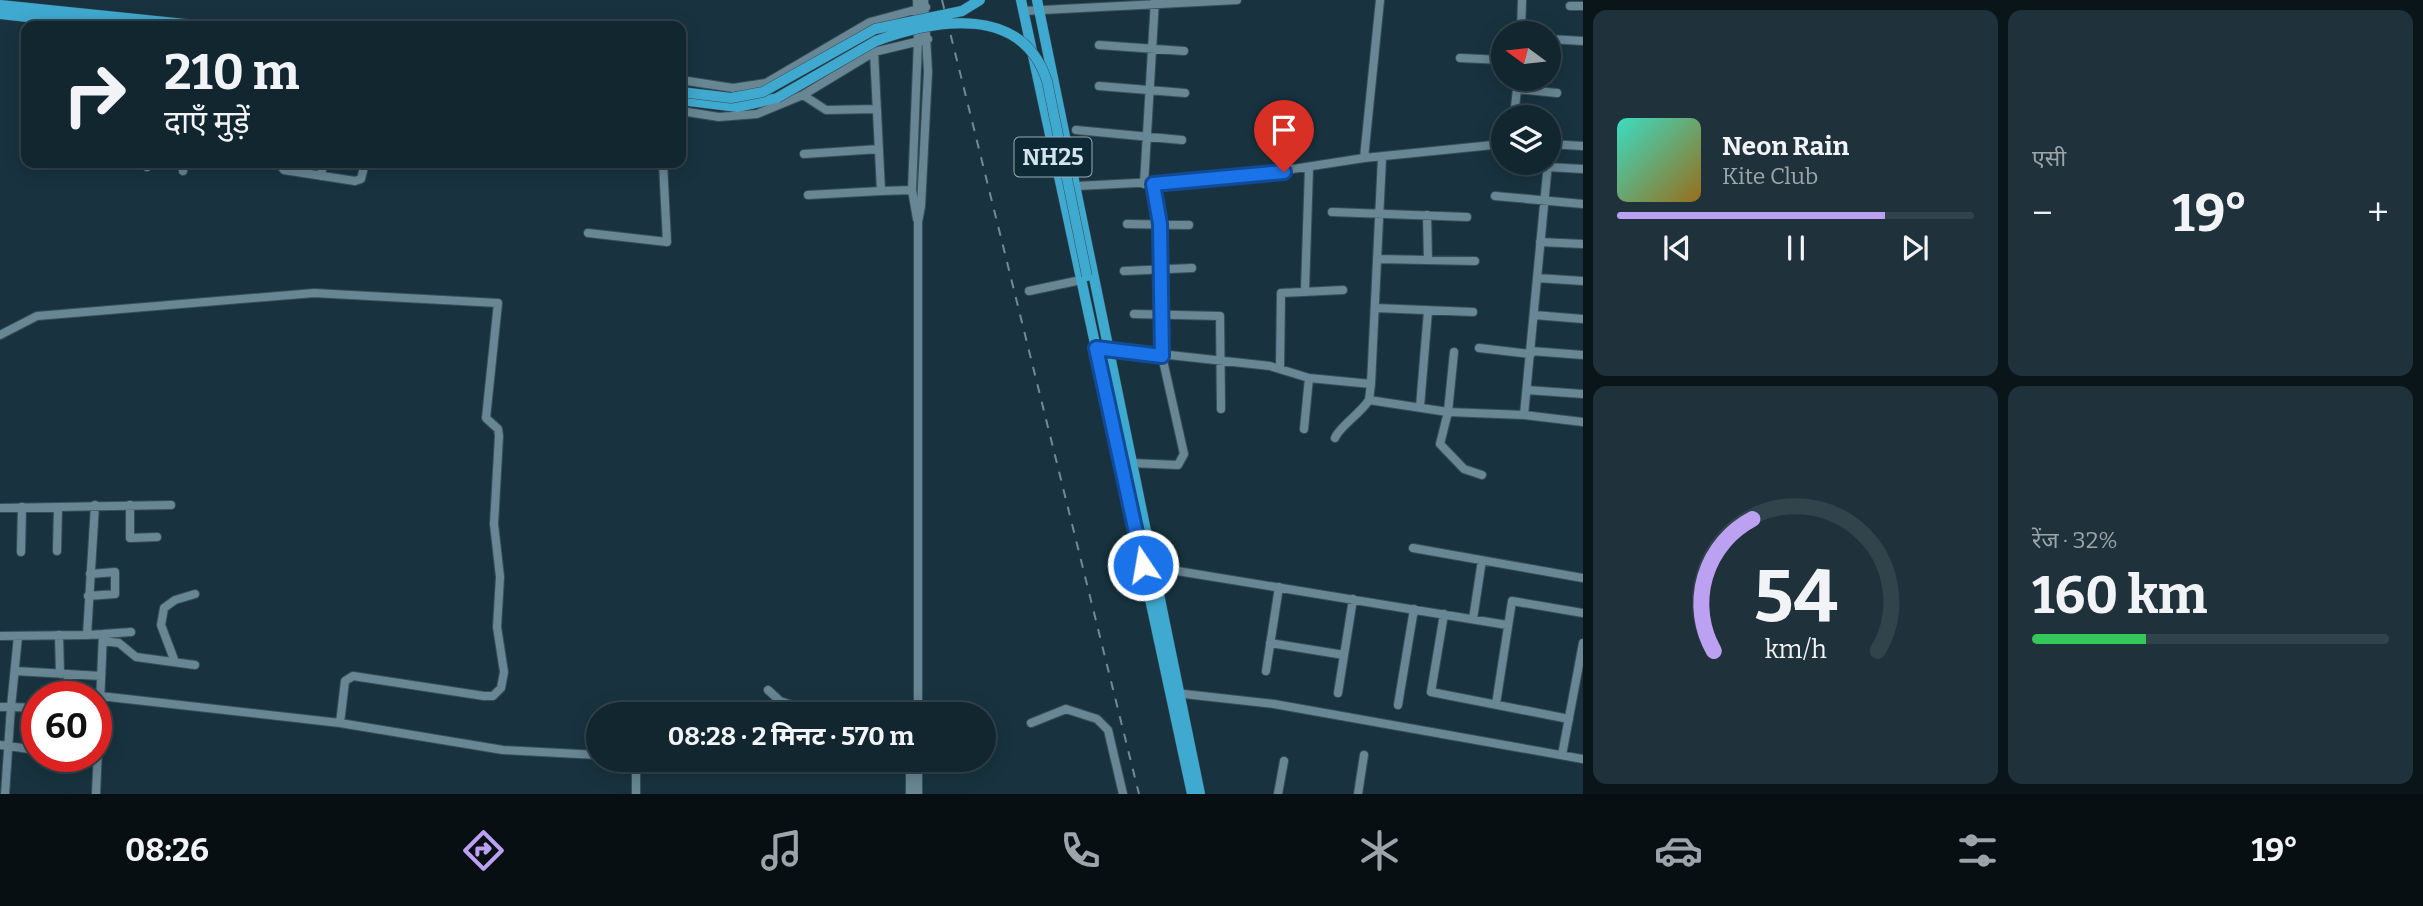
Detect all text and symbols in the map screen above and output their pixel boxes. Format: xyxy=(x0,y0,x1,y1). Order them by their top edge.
north arrow xyxy=(1491,21,1561,91)
map controls xyxy=(1491,21,1561,175)
text: 210 m xyxy=(164,43,299,102)
icon: right xyxy=(49,49,140,140)
pin xyxy=(1254,100,1314,172)
text: दाएँ मुड़ें xyxy=(164,103,250,141)
button: layers xyxy=(1491,105,1561,175)
icon: arrive xyxy=(1265,111,1303,149)
text: Neon Rain xyxy=(1722,131,1849,162)
road number: NH25 xyxy=(1014,138,1092,176)
text: एसी xyxy=(2032,144,2066,172)
text: Kite Club xyxy=(1722,162,1818,190)
text: 19° xyxy=(2172,182,2248,245)
text: − xyxy=(2032,190,2053,236)
text: + xyxy=(2367,190,2389,236)
icon: previous xyxy=(1658,229,1696,267)
icon: pause xyxy=(1777,229,1815,267)
icon: next xyxy=(1896,229,1934,267)
text: रेंज · 32% xyxy=(2032,526,2118,554)
position arrow xyxy=(1106,528,1180,602)
text: 54 xyxy=(1753,553,1838,640)
text: 160 km xyxy=(2032,564,2207,627)
text: km/h xyxy=(1765,635,1827,665)
speed limit sign: 60 xyxy=(21,681,112,772)
text: 08:28 · 2 मिनट · 570 m xyxy=(668,721,914,752)
icon: directions xyxy=(459,826,508,875)
icon: music xyxy=(757,826,806,875)
icon: phone xyxy=(1056,826,1105,875)
icon: climate xyxy=(1355,826,1404,875)
icon: car xyxy=(1654,826,1703,875)
icon: filters xyxy=(1953,826,2002,875)
text: 08:26 xyxy=(125,831,209,869)
text: 19° xyxy=(2251,831,2298,869)

